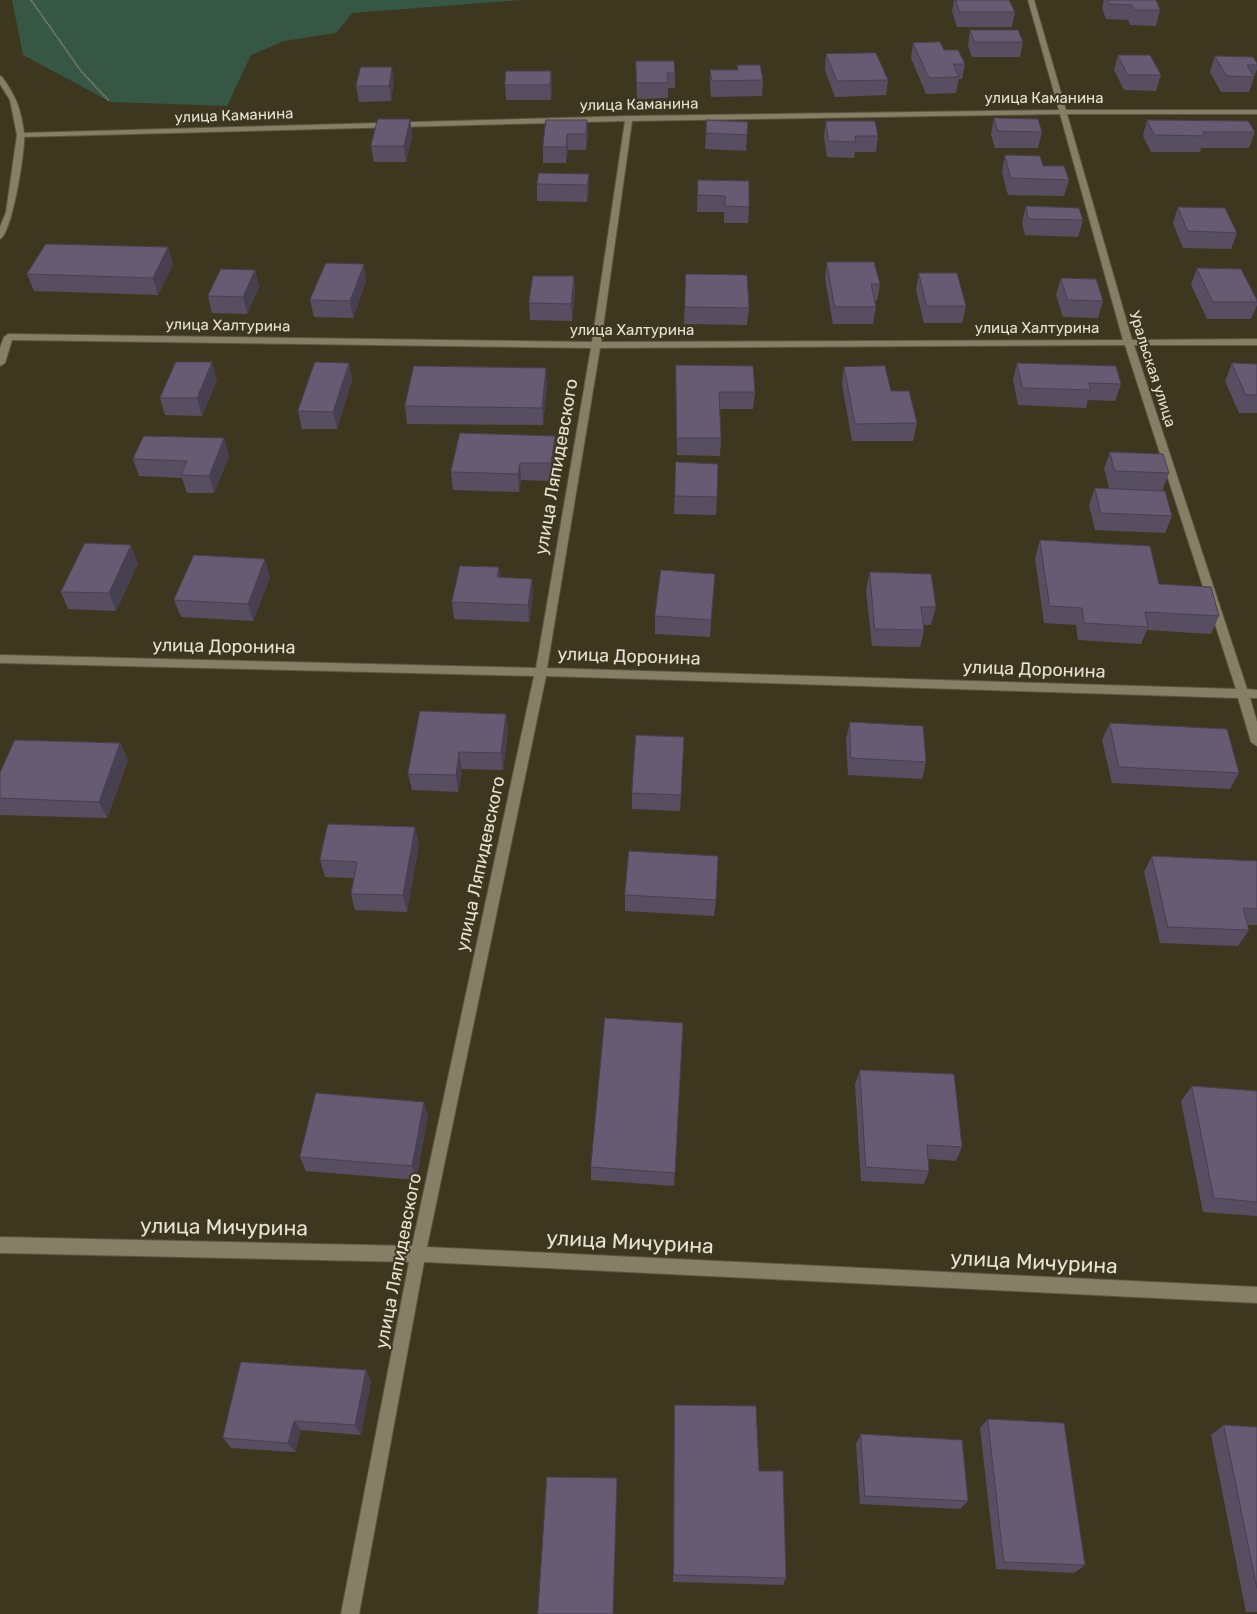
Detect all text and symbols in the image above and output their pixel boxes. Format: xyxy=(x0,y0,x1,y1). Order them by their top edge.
street label: улица Каманина xyxy=(985,90,1103,108)
street label: улица Каманина xyxy=(579,95,699,115)
street label: улица Каманина xyxy=(174,105,294,127)
street label: Уральская улица xyxy=(1125,309,1179,429)
street label: улица Халтурина xyxy=(166,316,290,336)
street label: улица Халтурина xyxy=(975,320,1099,338)
street label: улица Халтурина xyxy=(570,322,694,340)
street label: улица Ляпидевского xyxy=(531,377,583,557)
street label: улица Доронина xyxy=(152,635,296,659)
street label: улица Доронина xyxy=(557,644,701,670)
street label: улица Доронина xyxy=(962,657,1106,683)
street label: улица Ляпидевского xyxy=(452,774,510,954)
street label: улица Ляпидевского xyxy=(371,1171,427,1351)
street label: улица Мичурина xyxy=(140,1214,308,1242)
street label: улица Мичурина xyxy=(546,1226,714,1260)
street label: улица Мичурина xyxy=(950,1246,1118,1280)

